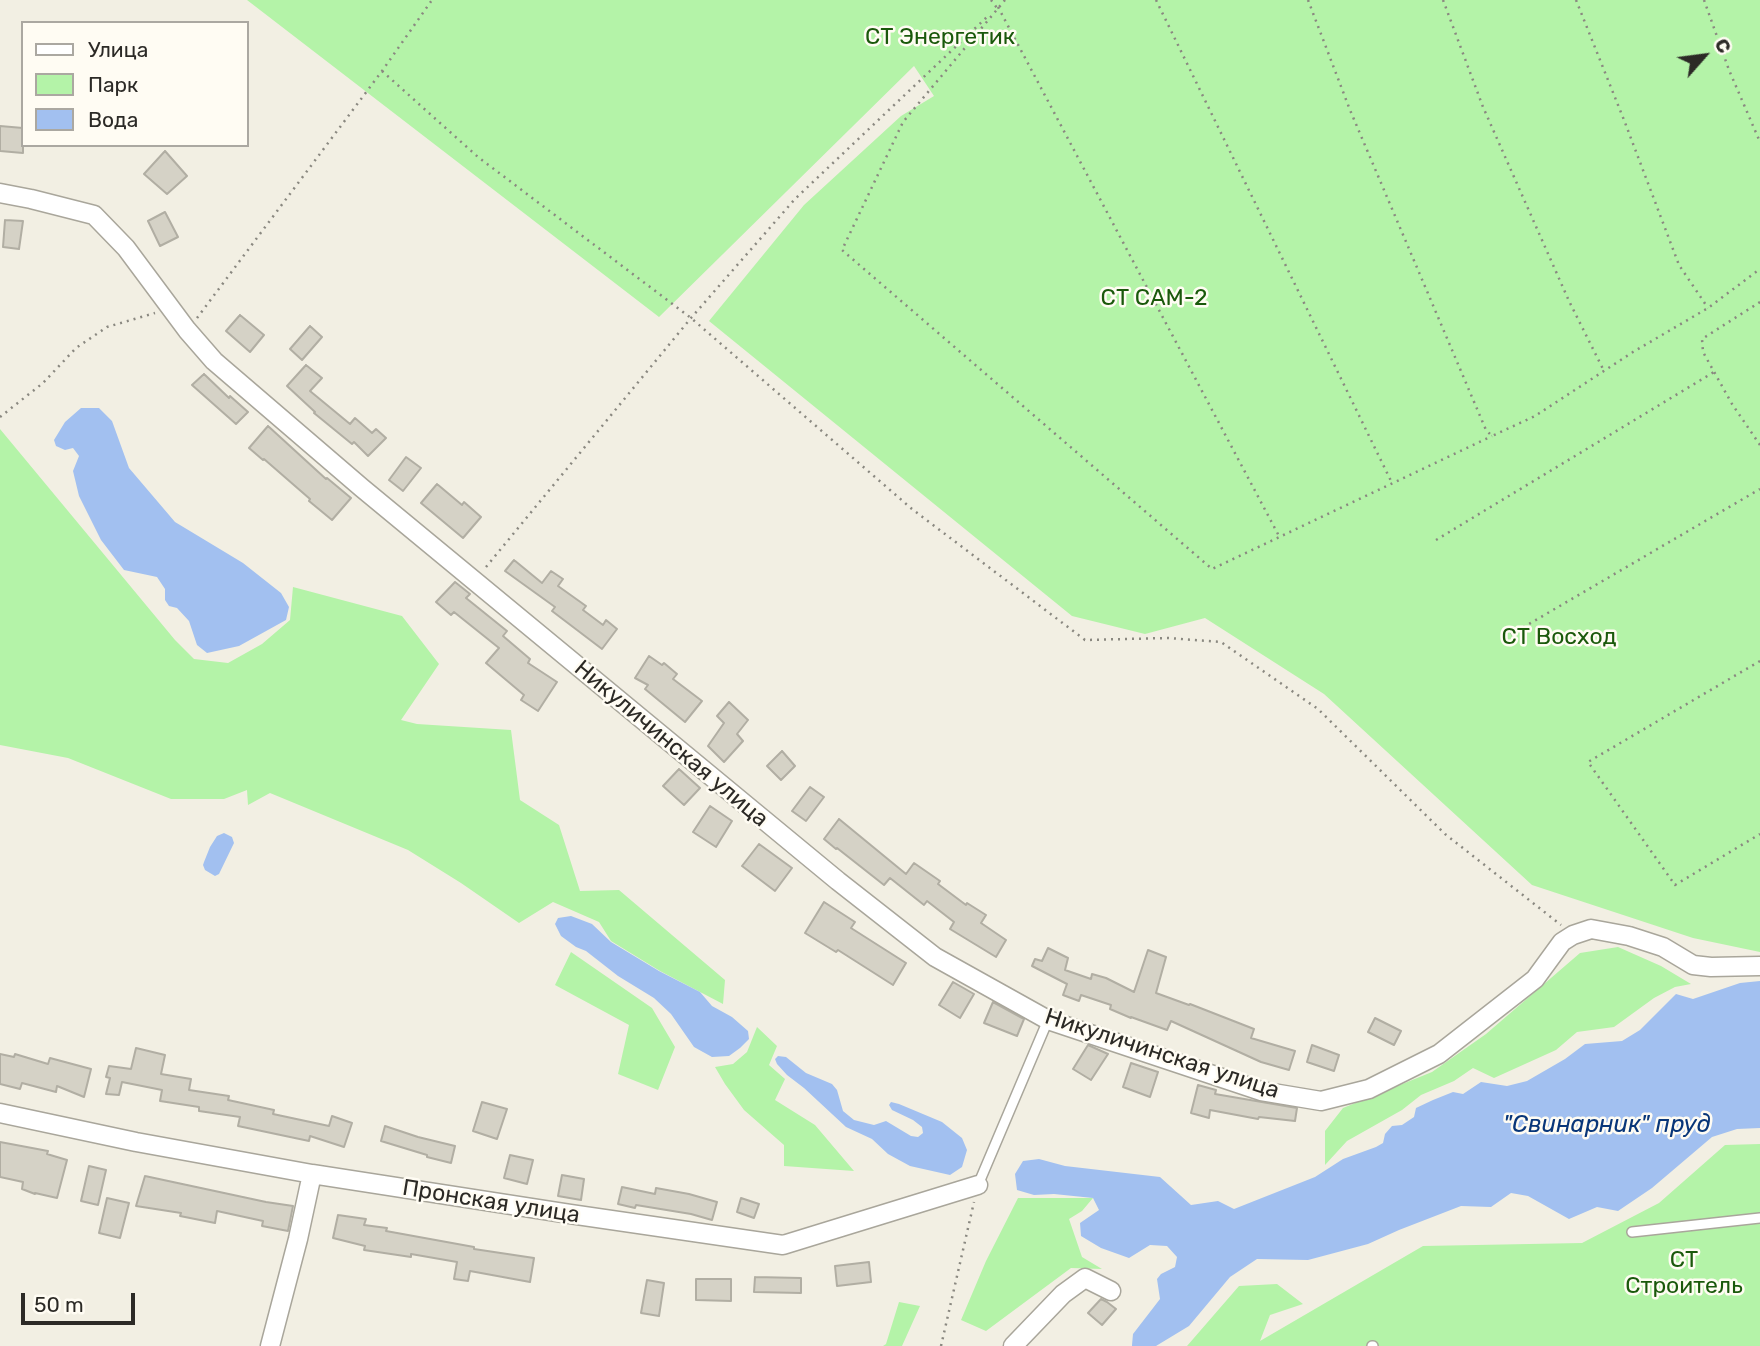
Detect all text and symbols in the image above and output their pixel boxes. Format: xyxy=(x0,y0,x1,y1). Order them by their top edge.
legend xyxy=(21,21,248,147)
north arrow xyxy=(1669,21,1739,91)
park label: СТ Энергетик xyxy=(865,23,1015,51)
text: С xyxy=(1710,35,1736,57)
text: Улица xyxy=(88,37,148,62)
text: Парк xyxy=(88,72,138,97)
text: Вода xyxy=(88,107,138,132)
park label: СТ САМ-2 xyxy=(1101,284,1207,312)
park label: СТ Восход xyxy=(1502,623,1616,651)
street label: Никуличинская улица xyxy=(568,655,774,833)
street label: Никуличинская улица xyxy=(1041,1003,1283,1105)
water label: "Свинарник" пруд xyxy=(1503,1111,1711,1139)
street label: Пронская улица xyxy=(400,1174,582,1230)
park label: СТ Строитель xyxy=(1625,1246,1743,1300)
scale bar xyxy=(24,1280,138,1324)
text: 50 m xyxy=(34,1292,84,1317)

